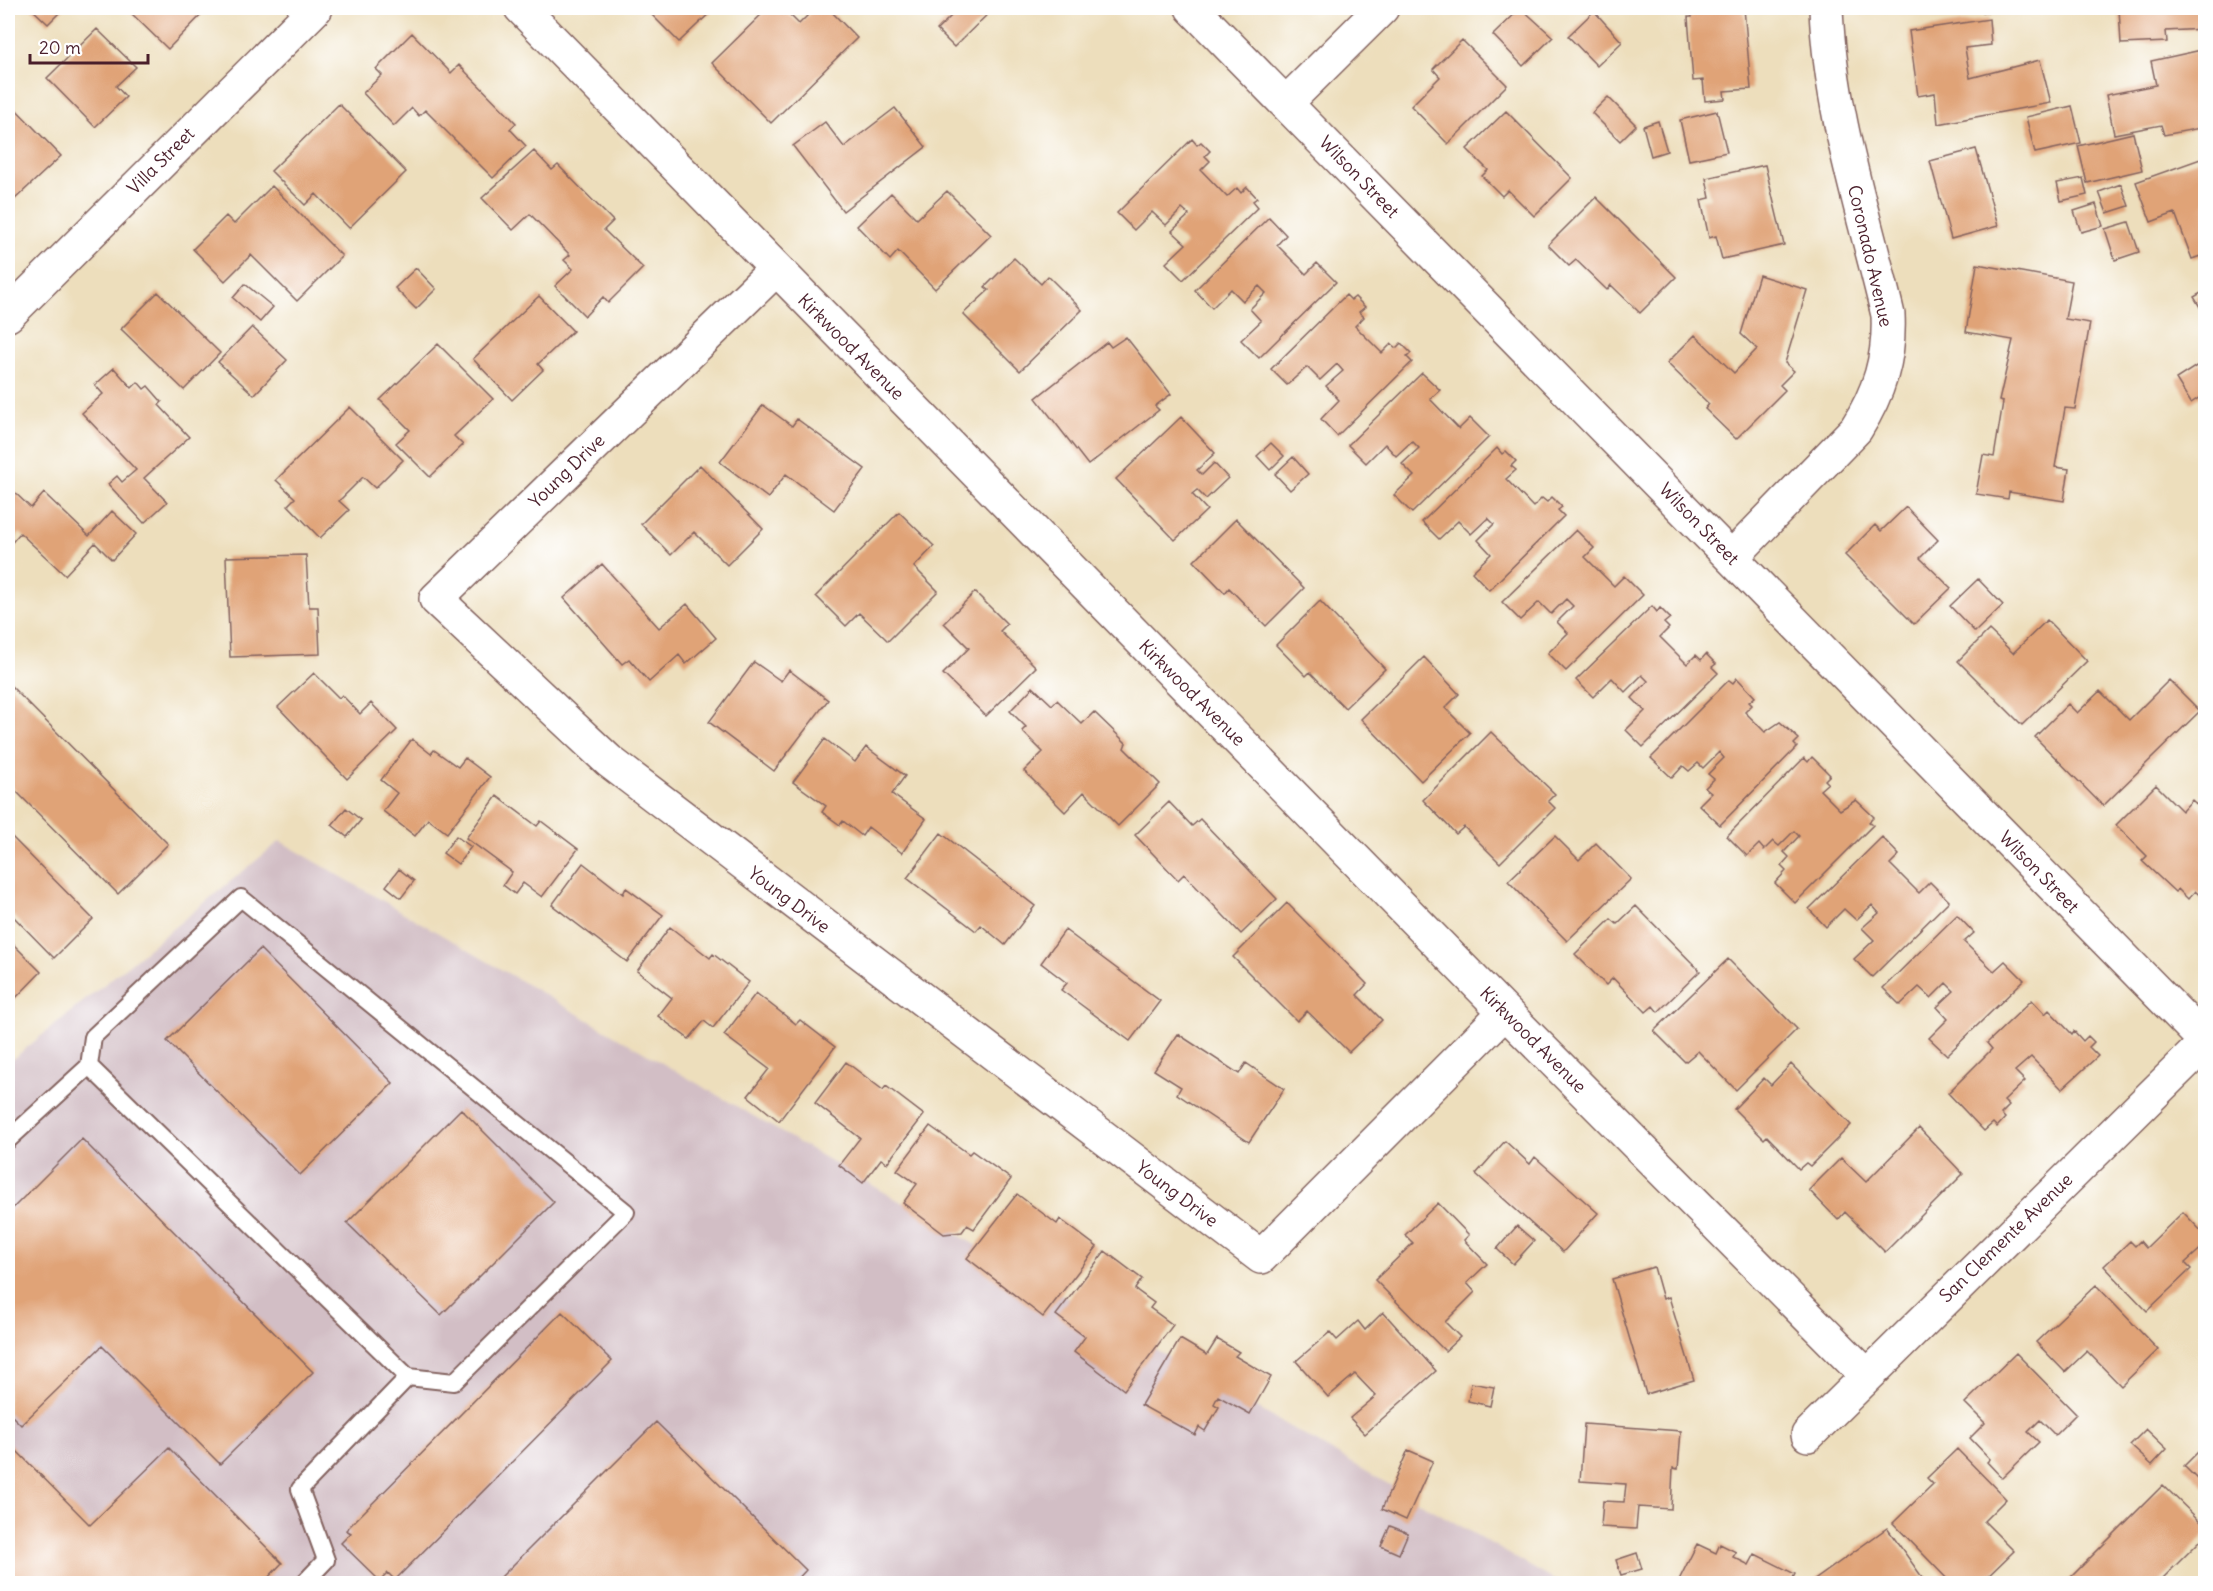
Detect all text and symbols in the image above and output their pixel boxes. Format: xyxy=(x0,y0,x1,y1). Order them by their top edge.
scale bar xyxy=(30,27,148,65)
text: 20 m xyxy=(39,36,81,59)
street label: Villa Street xyxy=(122,122,199,199)
street label: Wilson Street xyxy=(1314,131,1404,223)
street label: Coronado Avenue xyxy=(1843,183,1898,329)
street label: Kirkwood Avenue xyxy=(793,289,909,405)
street label: Young Drive xyxy=(524,429,609,513)
street label: Wilson Street xyxy=(1654,478,1744,570)
street label: Kirkwood Avenue xyxy=(1134,635,1250,751)
street label: Wilson Street xyxy=(1994,826,2084,918)
street label: Young Drive xyxy=(744,861,835,938)
street label: Kirkwood Avenue xyxy=(1475,982,1591,1098)
street label: Young Drive xyxy=(1132,1155,1223,1232)
street label: San Clemente Avenue xyxy=(1934,1168,2077,1307)

